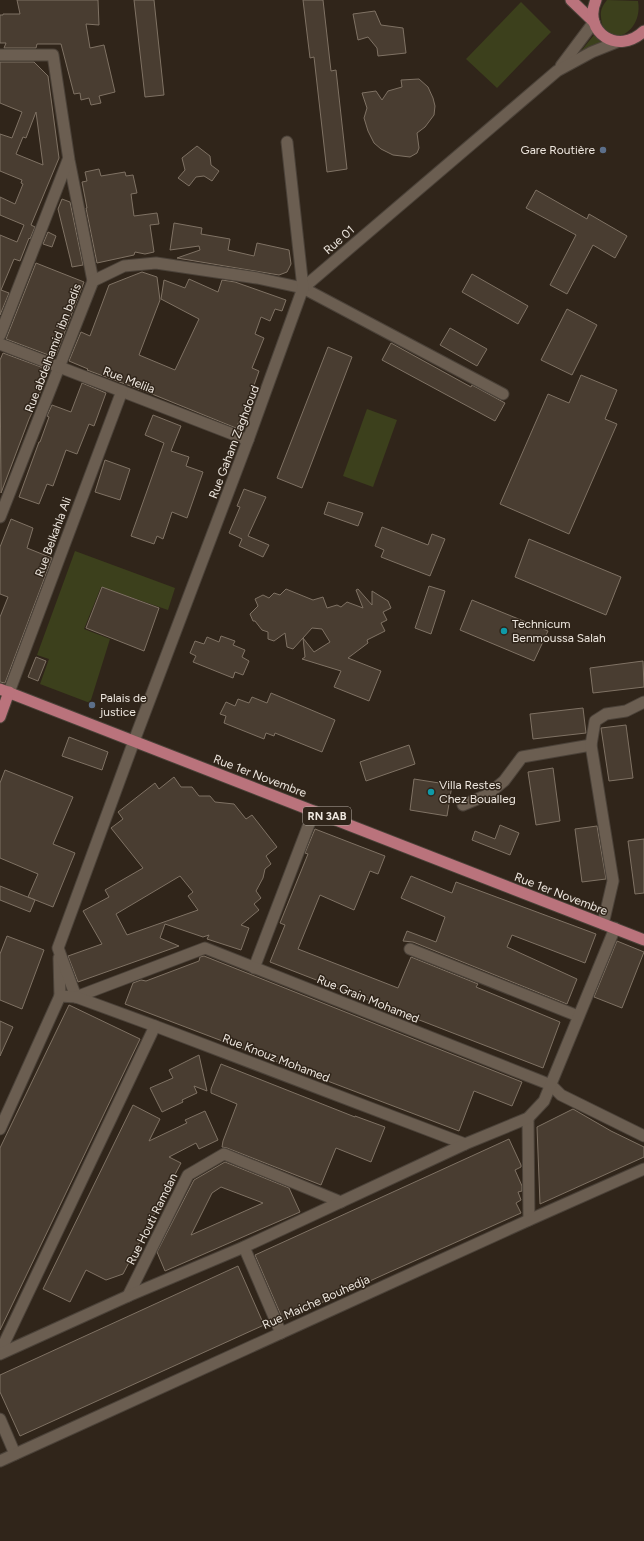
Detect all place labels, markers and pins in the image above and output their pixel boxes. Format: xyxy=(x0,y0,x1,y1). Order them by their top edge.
place label: Gare Routière xyxy=(521,143,595,157)
marker: Gare Routière xyxy=(598,145,608,155)
place label: Technicum Benmoussa Salah xyxy=(512,617,606,645)
marker: Technicum Benmoussa Salah xyxy=(499,626,509,636)
place label: Palais de justice xyxy=(99,691,147,719)
marker: Palais de justice xyxy=(87,700,97,710)
place label: Villa Restes Chez Boualleg xyxy=(439,778,516,806)
marker: Villa Restes Chez Boualleg xyxy=(426,787,436,797)

